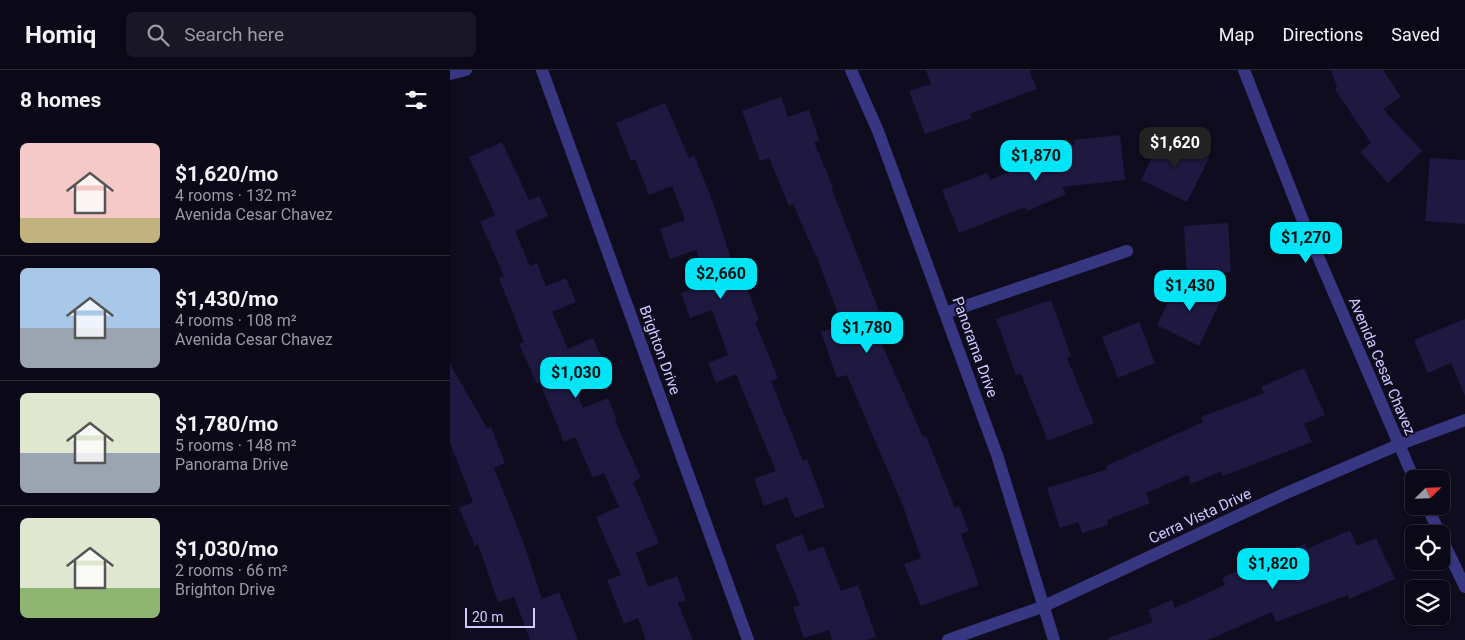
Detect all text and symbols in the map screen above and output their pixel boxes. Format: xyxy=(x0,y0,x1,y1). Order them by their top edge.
search box xyxy=(126,12,476,57)
text: Homiq xyxy=(25,21,96,49)
icon: search xyxy=(144,21,172,49)
text: Search here xyxy=(184,23,284,46)
text: Map xyxy=(1219,24,1254,45)
text: Directions xyxy=(1282,24,1363,45)
text: Saved xyxy=(1391,24,1440,45)
icon: filters xyxy=(402,86,430,114)
text: 8 homes xyxy=(20,88,101,112)
pin: $1,620 xyxy=(1134,126,1216,169)
text: $1,620 xyxy=(1150,133,1200,152)
pin: $1,870 xyxy=(995,140,1077,182)
text: $1,870 xyxy=(1011,146,1061,165)
text: $1,620/mo xyxy=(175,162,278,186)
icon: home xyxy=(60,163,120,223)
text: 4 rooms · 132 m² xyxy=(175,186,297,205)
text: Avenida Cesar Chavez xyxy=(175,205,333,224)
pin: $1,270 xyxy=(1265,222,1347,264)
text: $1,270 xyxy=(1281,228,1331,247)
pin: $2,660 xyxy=(680,258,762,300)
text: $2,660 xyxy=(696,264,746,283)
pin: $1,430 xyxy=(1149,270,1231,312)
text: $1,430 xyxy=(1165,276,1215,295)
text: $1,430/mo xyxy=(175,287,278,311)
icon: home xyxy=(60,288,120,348)
street label: Panorama Drive xyxy=(948,294,1002,400)
street label: Avenida Cesar Chavez xyxy=(1345,294,1419,438)
street label: Brighton Drive xyxy=(636,303,685,397)
text: 4 rooms · 108 m² xyxy=(175,311,297,330)
pin: $1,780 xyxy=(826,312,908,354)
text: $1,780 xyxy=(842,318,892,337)
text: Avenida Cesar Chavez xyxy=(175,330,333,349)
pin: $1,030 xyxy=(535,356,617,399)
text: $1,030 xyxy=(551,363,601,382)
text: $1,780/mo xyxy=(175,412,278,436)
icon: home xyxy=(60,413,120,473)
text: 5 rooms · 148 m² xyxy=(175,436,297,455)
text: Panorama Drive xyxy=(175,455,288,474)
north arrow xyxy=(1405,470,1450,515)
map controls xyxy=(1405,470,1450,625)
street label: Cerra Vista Drive xyxy=(1146,484,1254,548)
button: locate xyxy=(1405,525,1450,570)
text: $1,030/mo xyxy=(175,537,278,561)
icon: home xyxy=(60,538,120,598)
pin: $1,820 xyxy=(1232,548,1314,590)
text: $1,820 xyxy=(1248,554,1298,573)
text: 2 rooms · 66 m² xyxy=(175,561,288,580)
text: Brighton Drive xyxy=(175,580,275,599)
button: layers xyxy=(1405,580,1450,625)
scale bar xyxy=(465,605,535,628)
text: 20 m xyxy=(472,609,504,625)

